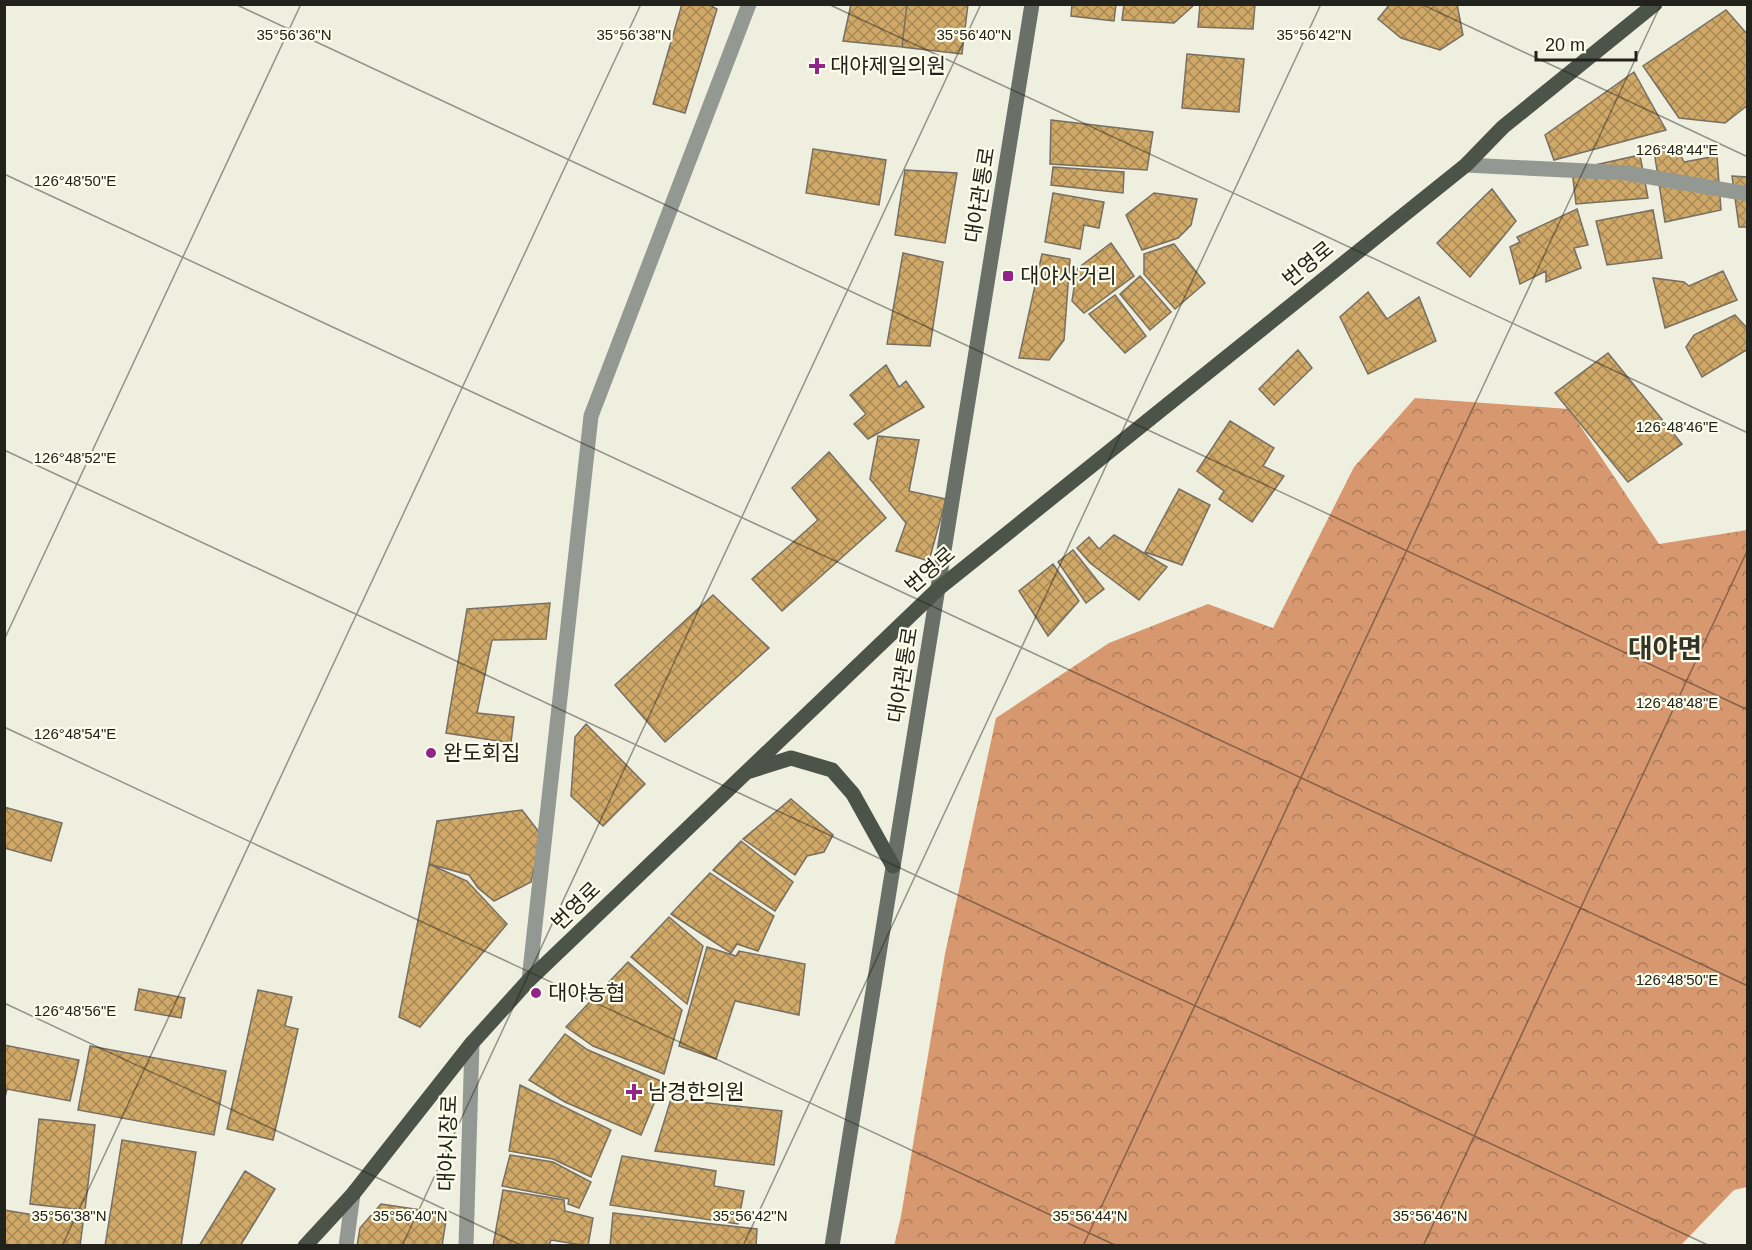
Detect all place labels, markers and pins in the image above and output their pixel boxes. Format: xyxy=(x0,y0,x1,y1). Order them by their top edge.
place label: 대야제일의원 xyxy=(830,54,946,77)
marker: 대야제일의원 xyxy=(808,57,826,75)
place label: 대야사거리 xyxy=(1020,264,1117,287)
marker: 대야사거리 xyxy=(1001,269,1015,283)
place label: 완도회집 xyxy=(443,741,520,764)
marker: 완도회집 xyxy=(424,746,438,760)
place label: 대야농협 xyxy=(548,981,625,1004)
marker: 대야농협 xyxy=(529,986,543,1000)
place label: 남경한의원 xyxy=(648,1080,745,1103)
marker: 남경한의원 xyxy=(625,1083,643,1101)

